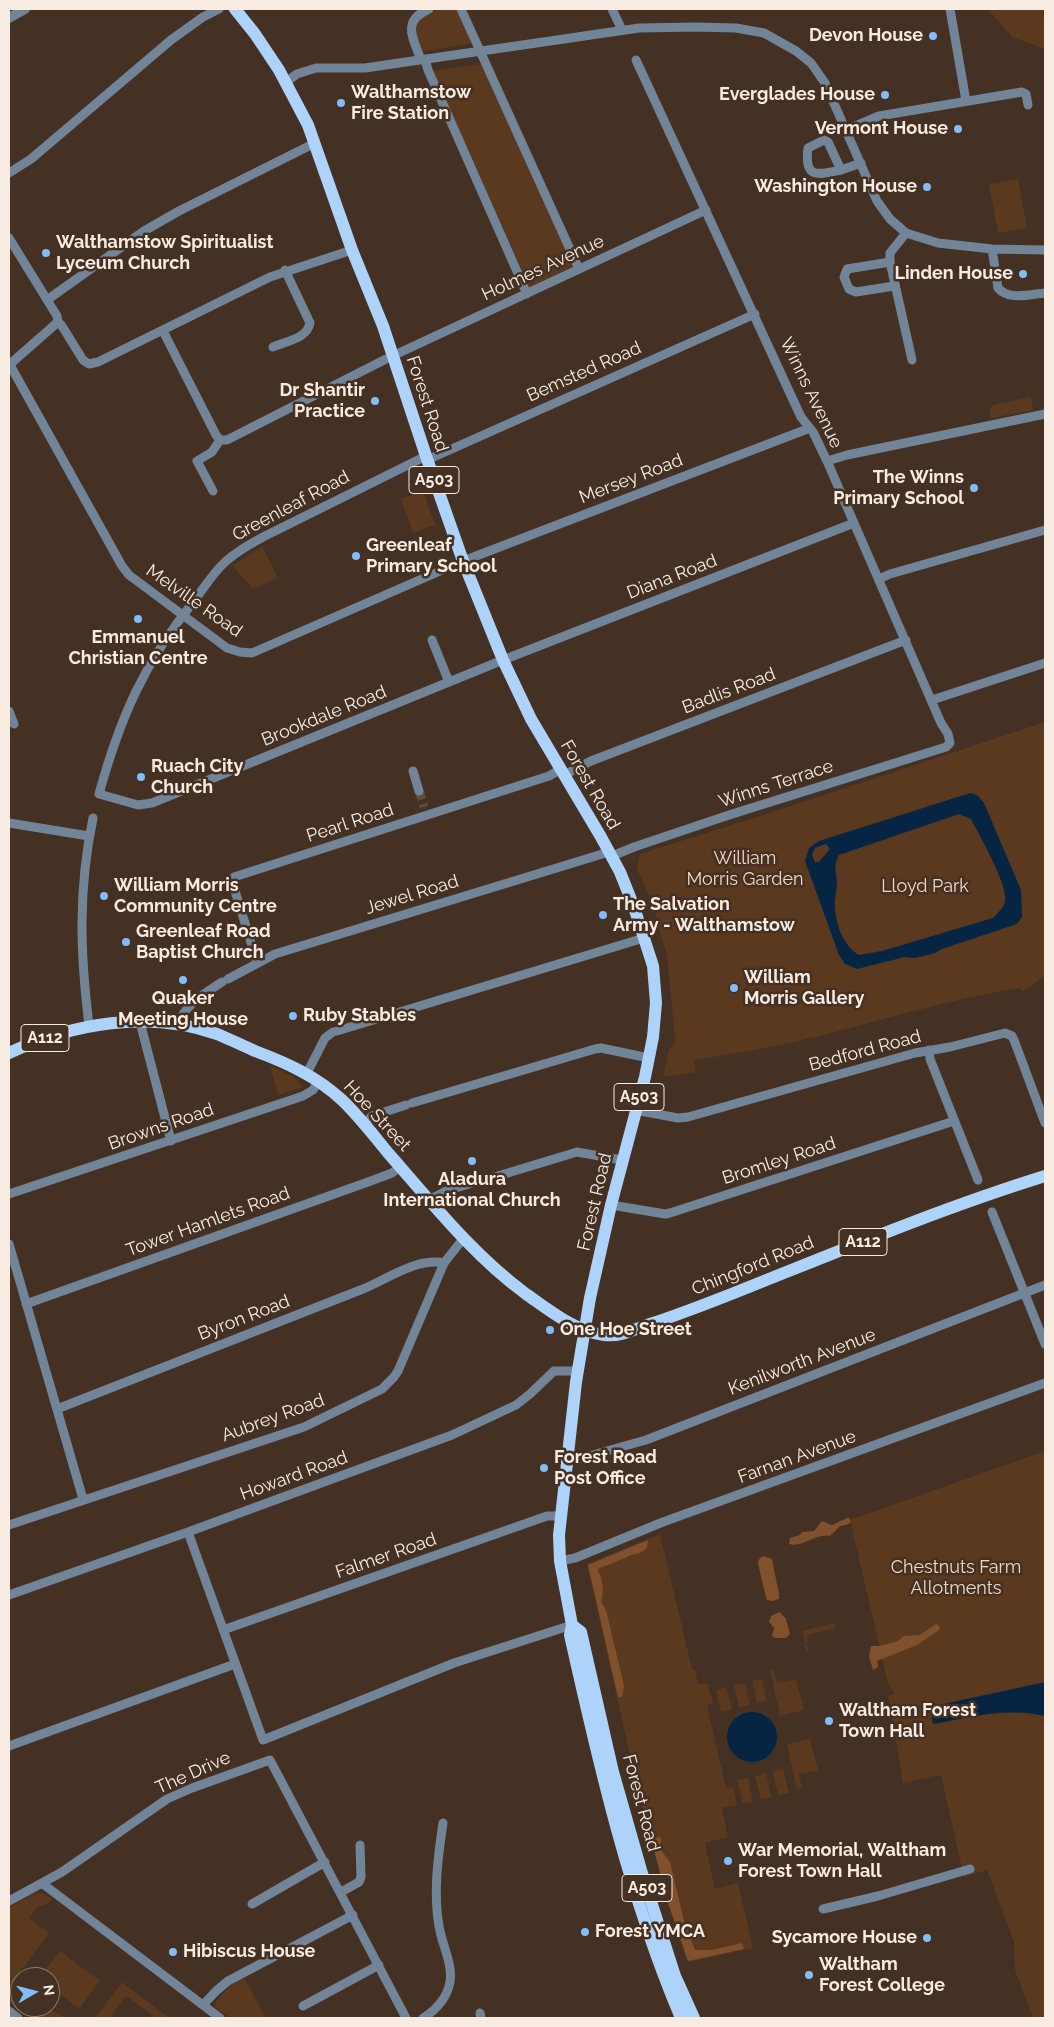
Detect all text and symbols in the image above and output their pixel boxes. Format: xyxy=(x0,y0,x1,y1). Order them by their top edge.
place label: Devon House xyxy=(809,25,923,47)
marker: Devon House xyxy=(927,30,939,42)
place label: Walthamstow Fire Station xyxy=(351,82,471,125)
place label: Everglades House xyxy=(719,84,875,106)
marker: Everglades House xyxy=(879,89,891,101)
marker: Walthamstow Fire Station xyxy=(335,97,347,109)
place label: Vermont House xyxy=(815,118,948,140)
marker: Vermont House xyxy=(952,123,964,135)
place label: Washington House xyxy=(754,176,917,198)
marker: Washington House xyxy=(921,181,933,193)
street label: Holmes Avenue xyxy=(478,230,608,306)
place label: Walthamstow Spiritualist Lyceum Church xyxy=(56,232,273,274)
marker: Walthamstow Spiritualist Lyceum Church xyxy=(40,247,52,259)
place label: Linden House xyxy=(894,263,1013,285)
marker: Linden House xyxy=(1017,268,1029,280)
street label: Winns Avenue xyxy=(775,334,847,452)
street label: Bemsted Road xyxy=(523,337,645,407)
street label: Forest Road xyxy=(401,353,453,455)
place label: Dr Shantir Practice xyxy=(279,380,365,422)
marker: Dr Shantir Practice xyxy=(369,395,381,407)
street label: Mersey Road xyxy=(576,449,686,509)
street label: Greenleaf Road xyxy=(229,466,353,546)
road number: A503 xyxy=(409,466,459,494)
place label: The Winns Primary School xyxy=(833,467,964,509)
marker: The Winns Primary School xyxy=(968,482,980,494)
place label: Greenleaf Primary School xyxy=(366,535,497,578)
marker: Greenleaf Primary School xyxy=(350,550,362,562)
street label: Diana Road xyxy=(624,550,720,604)
street label: Melville Road xyxy=(142,560,246,642)
marker: Emmanuel Christian Centre xyxy=(132,613,144,625)
place label: Emmanuel Christian Centre xyxy=(68,627,208,670)
street label: Badlis Road xyxy=(679,663,779,719)
street label: Brookdale Road xyxy=(258,681,390,751)
street label: Forest Road xyxy=(556,736,624,834)
street label: Winns Terrace xyxy=(716,755,836,813)
place label: Ruach City Church xyxy=(151,756,243,799)
marker: Ruach City Church xyxy=(135,771,147,783)
street label: Pearl Road xyxy=(304,799,396,847)
park label: William Morris Garden xyxy=(686,848,804,891)
street label: Jewel Road xyxy=(363,871,461,919)
place label: William Morris Community Centre xyxy=(114,875,277,918)
park label: Lloyd Park xyxy=(881,876,969,898)
marker: William Morris Community Centre xyxy=(98,890,110,902)
place label: The Salvation Army - Walthamstow xyxy=(613,894,795,936)
marker: The Salvation Army - Walthamstow xyxy=(597,909,609,921)
place label: Greenleaf Road Baptist Church xyxy=(136,921,271,964)
marker: Greenleaf Road Baptist Church xyxy=(120,936,132,948)
place label: William Morris Gallery xyxy=(744,967,864,1010)
marker: Quaker Meeting House xyxy=(177,974,189,986)
marker: William Morris Gallery xyxy=(728,982,740,994)
place label: Quaker Meeting House xyxy=(118,988,248,1030)
place label: Ruby Stables xyxy=(303,1005,416,1027)
marker: Ruby Stables xyxy=(287,1010,299,1022)
road number: A112 xyxy=(21,1024,69,1052)
street label: Bedford Road xyxy=(807,1026,923,1076)
street label: Hoe Street xyxy=(339,1076,415,1156)
road number: A503 xyxy=(614,1084,664,1110)
street label: Browns Road xyxy=(105,1099,217,1155)
street label: Bromley Road xyxy=(720,1132,838,1190)
street label: Forest Road xyxy=(573,1151,617,1253)
marker: Aladura International Church xyxy=(466,1155,478,1167)
place label: Aladura International Church xyxy=(383,1169,561,1212)
street label: Tower Hamlets Road xyxy=(123,1182,293,1262)
road number: A112 xyxy=(839,1228,887,1256)
street label: Chingford Road xyxy=(689,1232,817,1300)
street label: Byron Road xyxy=(195,1291,293,1345)
place label: One Hoe Street xyxy=(560,1319,692,1341)
marker: One Hoe Street xyxy=(544,1324,556,1336)
street label: Kenilworth Avenue xyxy=(725,1324,879,1400)
street label: Aubrey Road xyxy=(219,1389,327,1447)
street label: Farnan Avenue xyxy=(735,1426,859,1488)
street label: Howard Road xyxy=(237,1447,351,1505)
place label: Forest Road Post Office xyxy=(554,1447,657,1490)
marker: Forest Road Post Office xyxy=(538,1462,550,1474)
street label: Falmer Road xyxy=(333,1529,439,1583)
park label: Chestnuts Farm Allotments xyxy=(891,1557,1021,1600)
place label: Waltham Forest Town Hall xyxy=(839,1700,976,1742)
marker: Waltham Forest Town Hall xyxy=(823,1715,835,1727)
street label: The Drive xyxy=(152,1747,234,1799)
street label: Forest Road xyxy=(618,1752,664,1854)
place label: War Memorial, Waltham Forest Town Hall xyxy=(738,1840,946,1882)
marker: War Memorial, Waltham Forest Town Hall xyxy=(722,1855,734,1867)
road number: A503 xyxy=(622,1875,672,1902)
place label: Forest YMCA xyxy=(595,1921,705,1943)
marker: Forest YMCA xyxy=(579,1926,591,1938)
place label: Sycamore House xyxy=(772,1927,917,1949)
marker: Sycamore House xyxy=(921,1932,933,1944)
place label: Hibiscus House xyxy=(183,1941,315,1963)
marker: Hibiscus House xyxy=(167,1946,179,1958)
place label: Waltham Forest College xyxy=(819,1954,945,1996)
north arrow xyxy=(10,1967,60,2017)
marker: Waltham Forest College xyxy=(803,1969,815,1981)
text: N xyxy=(40,1984,58,1996)

